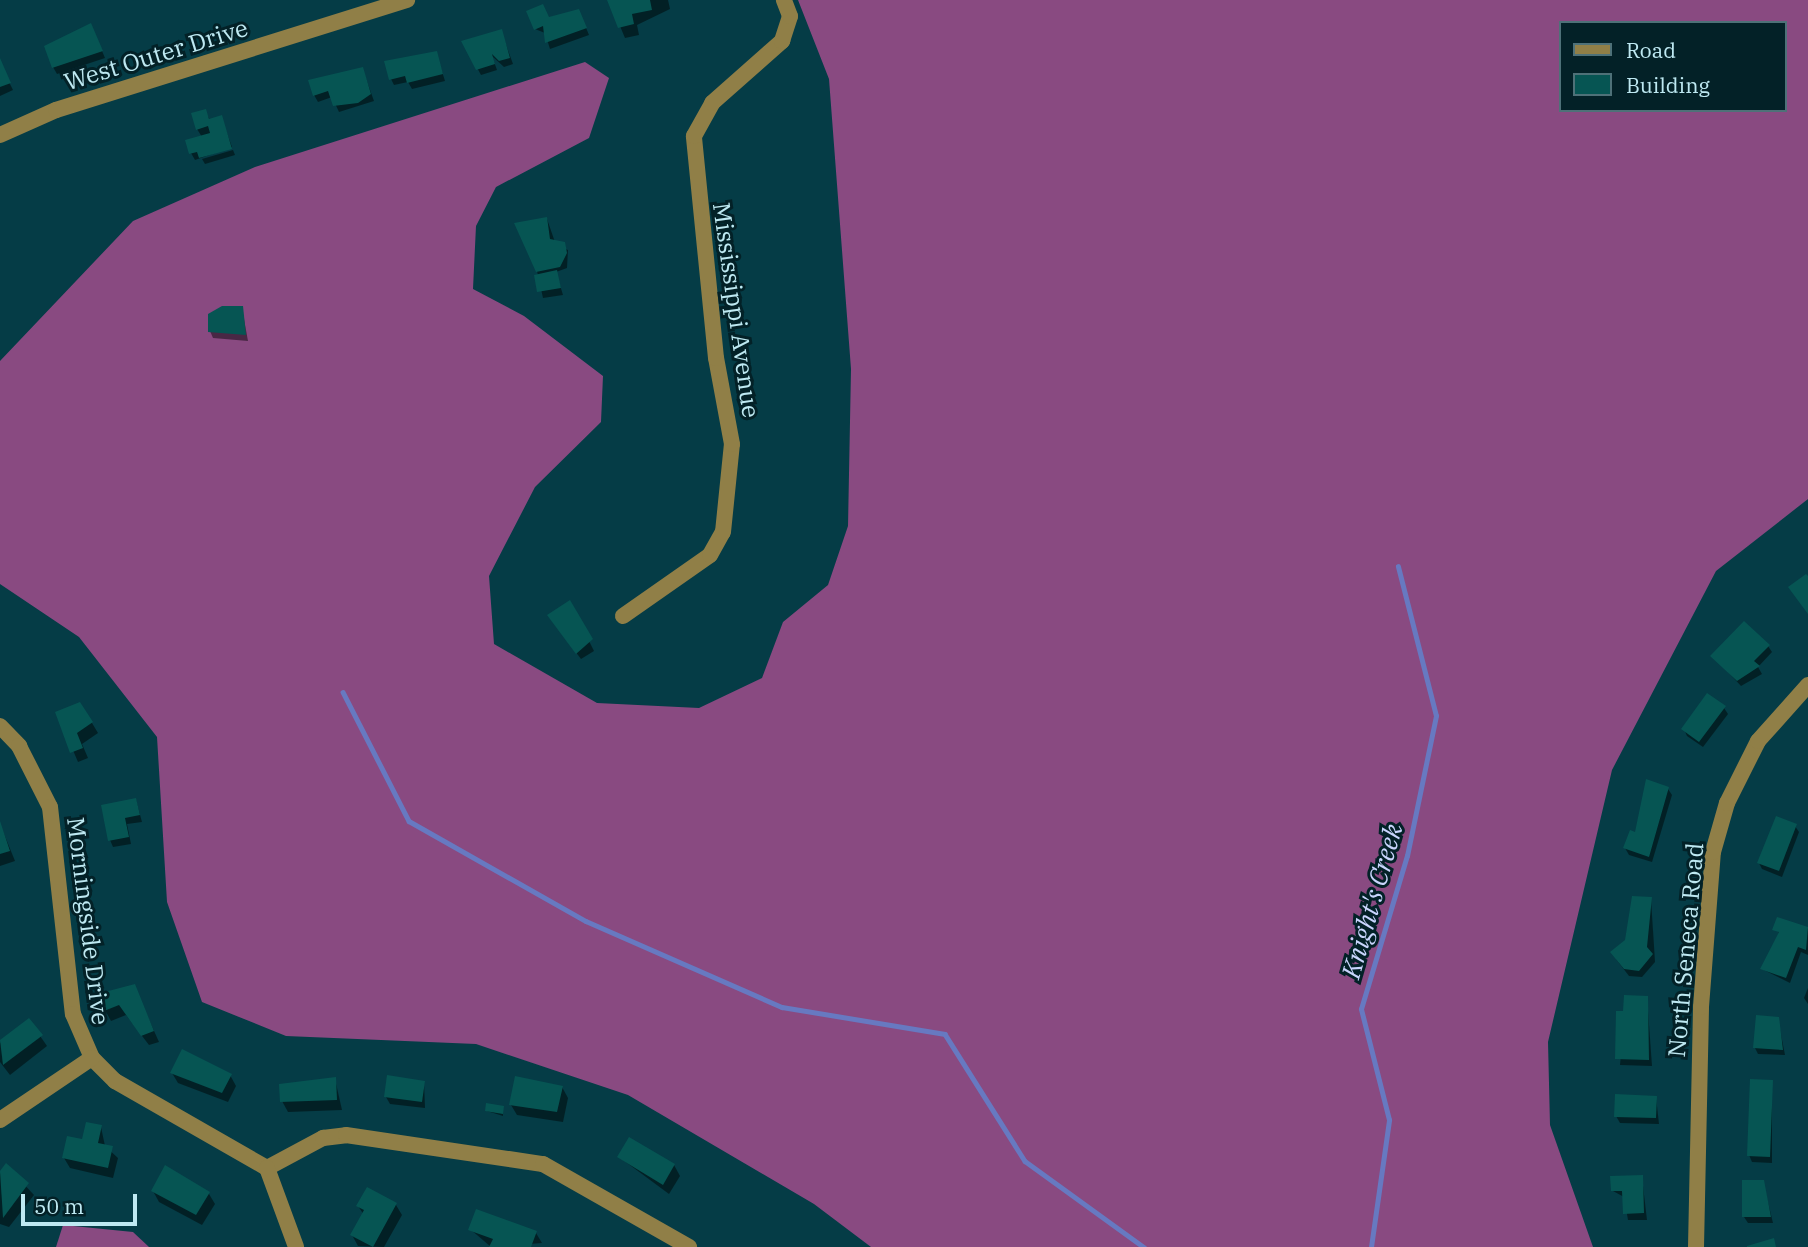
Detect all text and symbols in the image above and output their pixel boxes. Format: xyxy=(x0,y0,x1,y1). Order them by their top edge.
street label: West Outer Drive xyxy=(61,13,251,97)
legend xyxy=(1560,21,1787,112)
text: Road xyxy=(1626,36,1676,64)
text: Building xyxy=(1626,71,1710,99)
street label: Mississippi Avenue xyxy=(707,201,765,419)
street label: Morningside Drive xyxy=(61,815,115,1027)
water label: Knight's Creek xyxy=(1335,820,1409,982)
street label: North Seneca Road xyxy=(1662,841,1710,1059)
scale bar xyxy=(24,1180,140,1224)
text: 50 m xyxy=(34,1192,84,1220)

